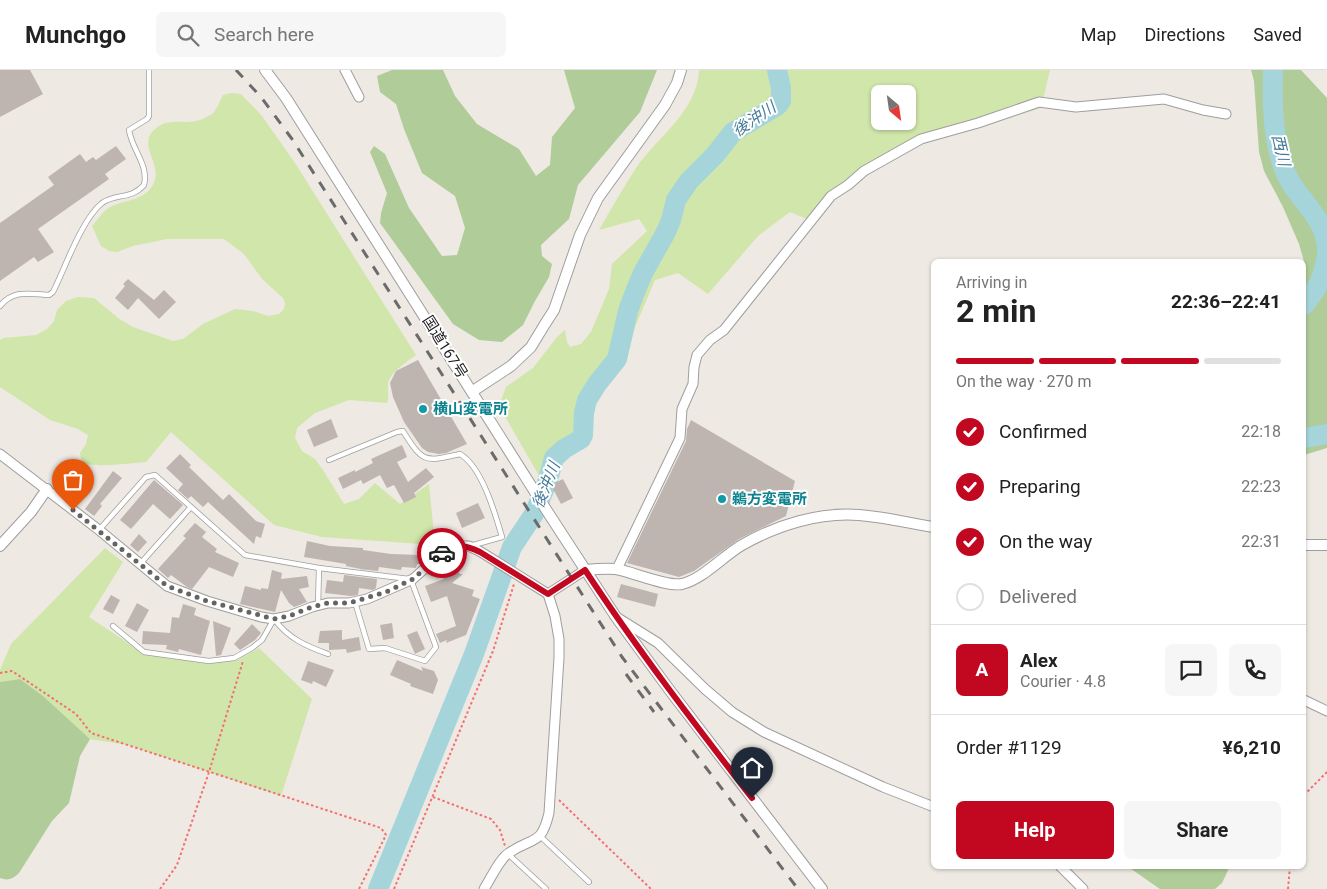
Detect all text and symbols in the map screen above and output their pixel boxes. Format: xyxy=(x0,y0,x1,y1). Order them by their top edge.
search box xyxy=(156,12,506,57)
text: Munchgo xyxy=(25,21,126,49)
icon: search xyxy=(174,21,202,49)
text: Search here xyxy=(214,23,314,46)
text: Map xyxy=(1081,24,1116,45)
text: Directions xyxy=(1144,24,1225,45)
text: Saved xyxy=(1253,24,1302,45)
north arrow xyxy=(871,85,916,130)
map controls xyxy=(871,85,916,130)
water label: 後沖川 xyxy=(729,97,781,140)
water label: 西川 xyxy=(1268,132,1294,170)
text: Arriving in xyxy=(956,273,1027,292)
text: 22:36–22:41 xyxy=(1171,290,1281,313)
text: 2 min xyxy=(956,292,1036,330)
street label: 国道167号 xyxy=(419,312,471,382)
text: On the way · 270 m xyxy=(956,372,1092,391)
place label: 横山変電所 xyxy=(433,400,508,418)
marker: 横山変電所 xyxy=(417,403,429,415)
icon: check xyxy=(956,418,984,446)
text: Confirmed xyxy=(999,420,1087,443)
text: 22:18 xyxy=(1241,422,1281,441)
water label: 後沖川 xyxy=(528,457,565,511)
pin xyxy=(52,459,94,510)
icon: bag xyxy=(59,466,87,494)
icon: check xyxy=(956,473,984,501)
text: Preparing xyxy=(999,475,1081,498)
text: 22:23 xyxy=(1241,477,1281,496)
place label: 鵜方変電所 xyxy=(732,490,807,508)
marker: 鵜方変電所 xyxy=(716,493,728,505)
courier xyxy=(417,528,467,578)
icon: check xyxy=(956,528,984,556)
text: On the way xyxy=(999,530,1092,553)
text: 22:31 xyxy=(1241,532,1281,551)
icon: car xyxy=(428,539,456,567)
text: Delivered xyxy=(999,585,1077,608)
button: chat xyxy=(1165,644,1217,696)
button: phone xyxy=(1229,644,1281,696)
text: Alex xyxy=(1020,649,1058,672)
text: A xyxy=(976,658,988,681)
text: Courier · 4.8 xyxy=(1020,672,1106,691)
text: Order #1129 xyxy=(956,736,1062,759)
text: ¥6,210 xyxy=(1223,736,1281,759)
pin xyxy=(731,747,773,798)
icon: home xyxy=(738,754,766,782)
button: Help xyxy=(956,801,1114,859)
button: Share xyxy=(1124,801,1281,859)

